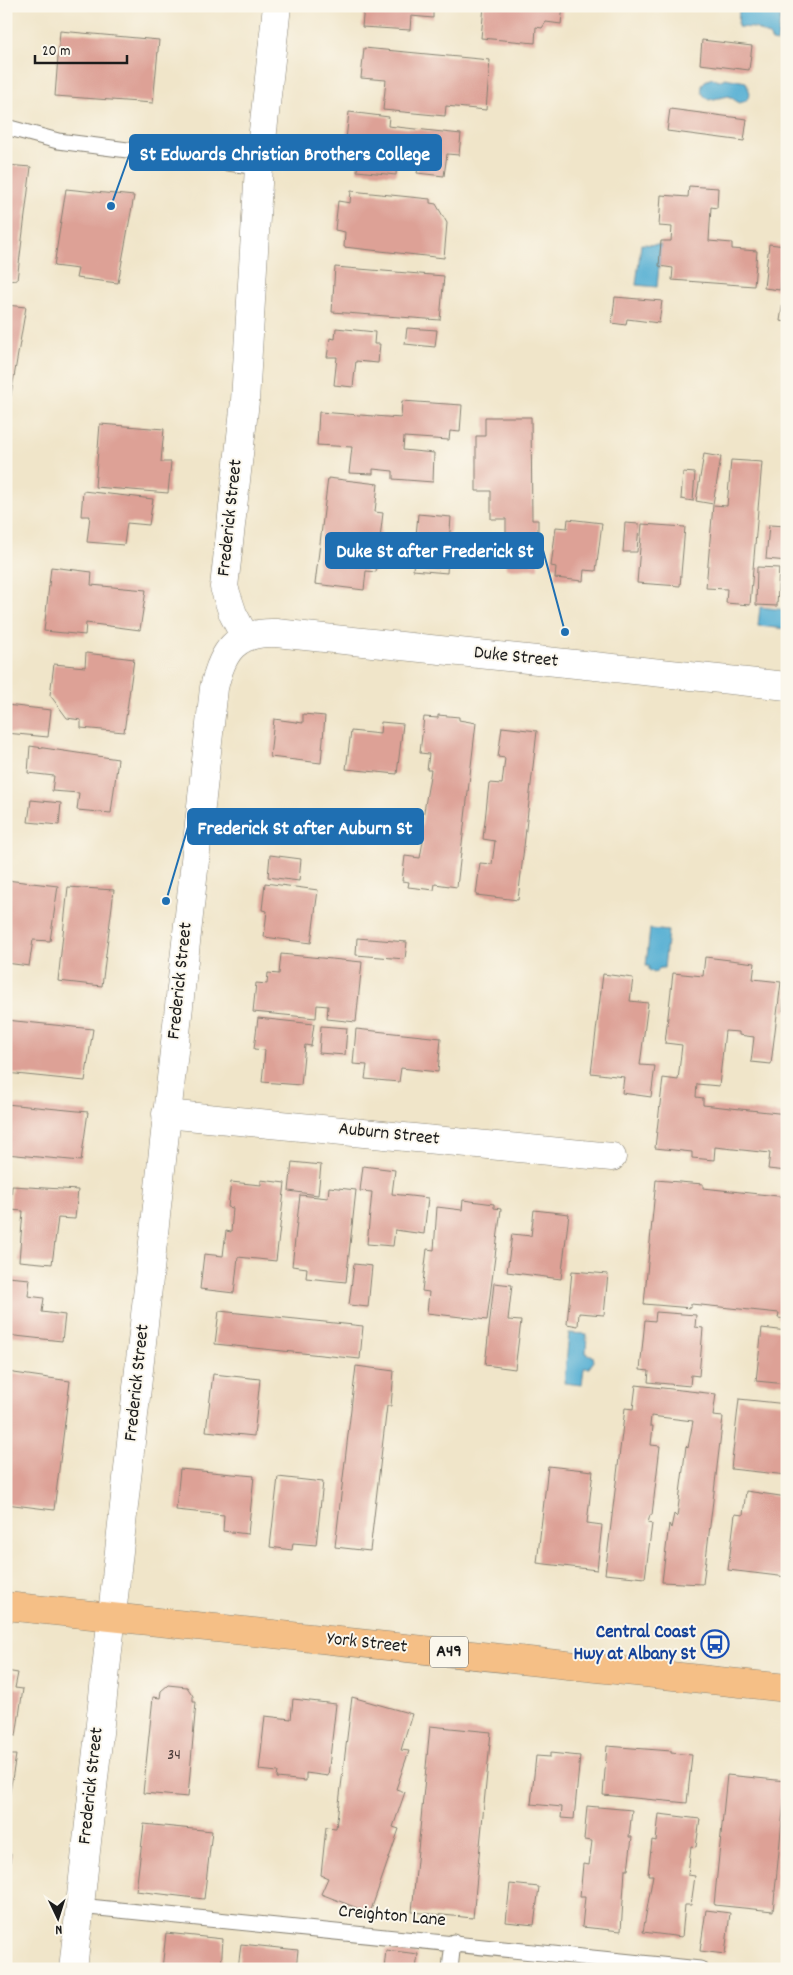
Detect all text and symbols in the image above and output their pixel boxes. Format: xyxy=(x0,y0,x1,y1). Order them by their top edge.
scale bar xyxy=(35,32,128,64)
text: 20 m xyxy=(42,41,70,63)
callout: St Edwards Christian Brothers College xyxy=(130,135,441,170)
text: St Edwards Christian Brothers College xyxy=(140,142,430,170)
street label: Frederick Street xyxy=(211,458,251,578)
callout: Duke St after Frederick St xyxy=(326,533,543,568)
text: Duke St after Frederick St xyxy=(336,539,534,567)
street label: Duke Street xyxy=(472,640,560,676)
callout: Frederick St after Auburn St xyxy=(188,809,423,844)
text: Frederick St after Auburn St xyxy=(198,816,413,844)
street label: Frederick Street xyxy=(161,921,201,1041)
street label: Auburn Street xyxy=(337,1116,441,1154)
street label: Frederick Street xyxy=(118,1323,158,1443)
place label: Central Coast Hwy at Albany St xyxy=(573,1620,696,1669)
street label: York Street xyxy=(325,1626,409,1662)
bus stop icon: Central Coast Hwy at Albany St xyxy=(700,1629,730,1659)
road number: A49 xyxy=(430,1636,468,1668)
street label: Frederick Street xyxy=(72,1726,112,1846)
house number: 34 xyxy=(167,1744,181,1767)
north arrow xyxy=(32,1892,82,1942)
street label: Creighton Lane xyxy=(337,1899,447,1935)
text: N xyxy=(55,1919,63,1939)

